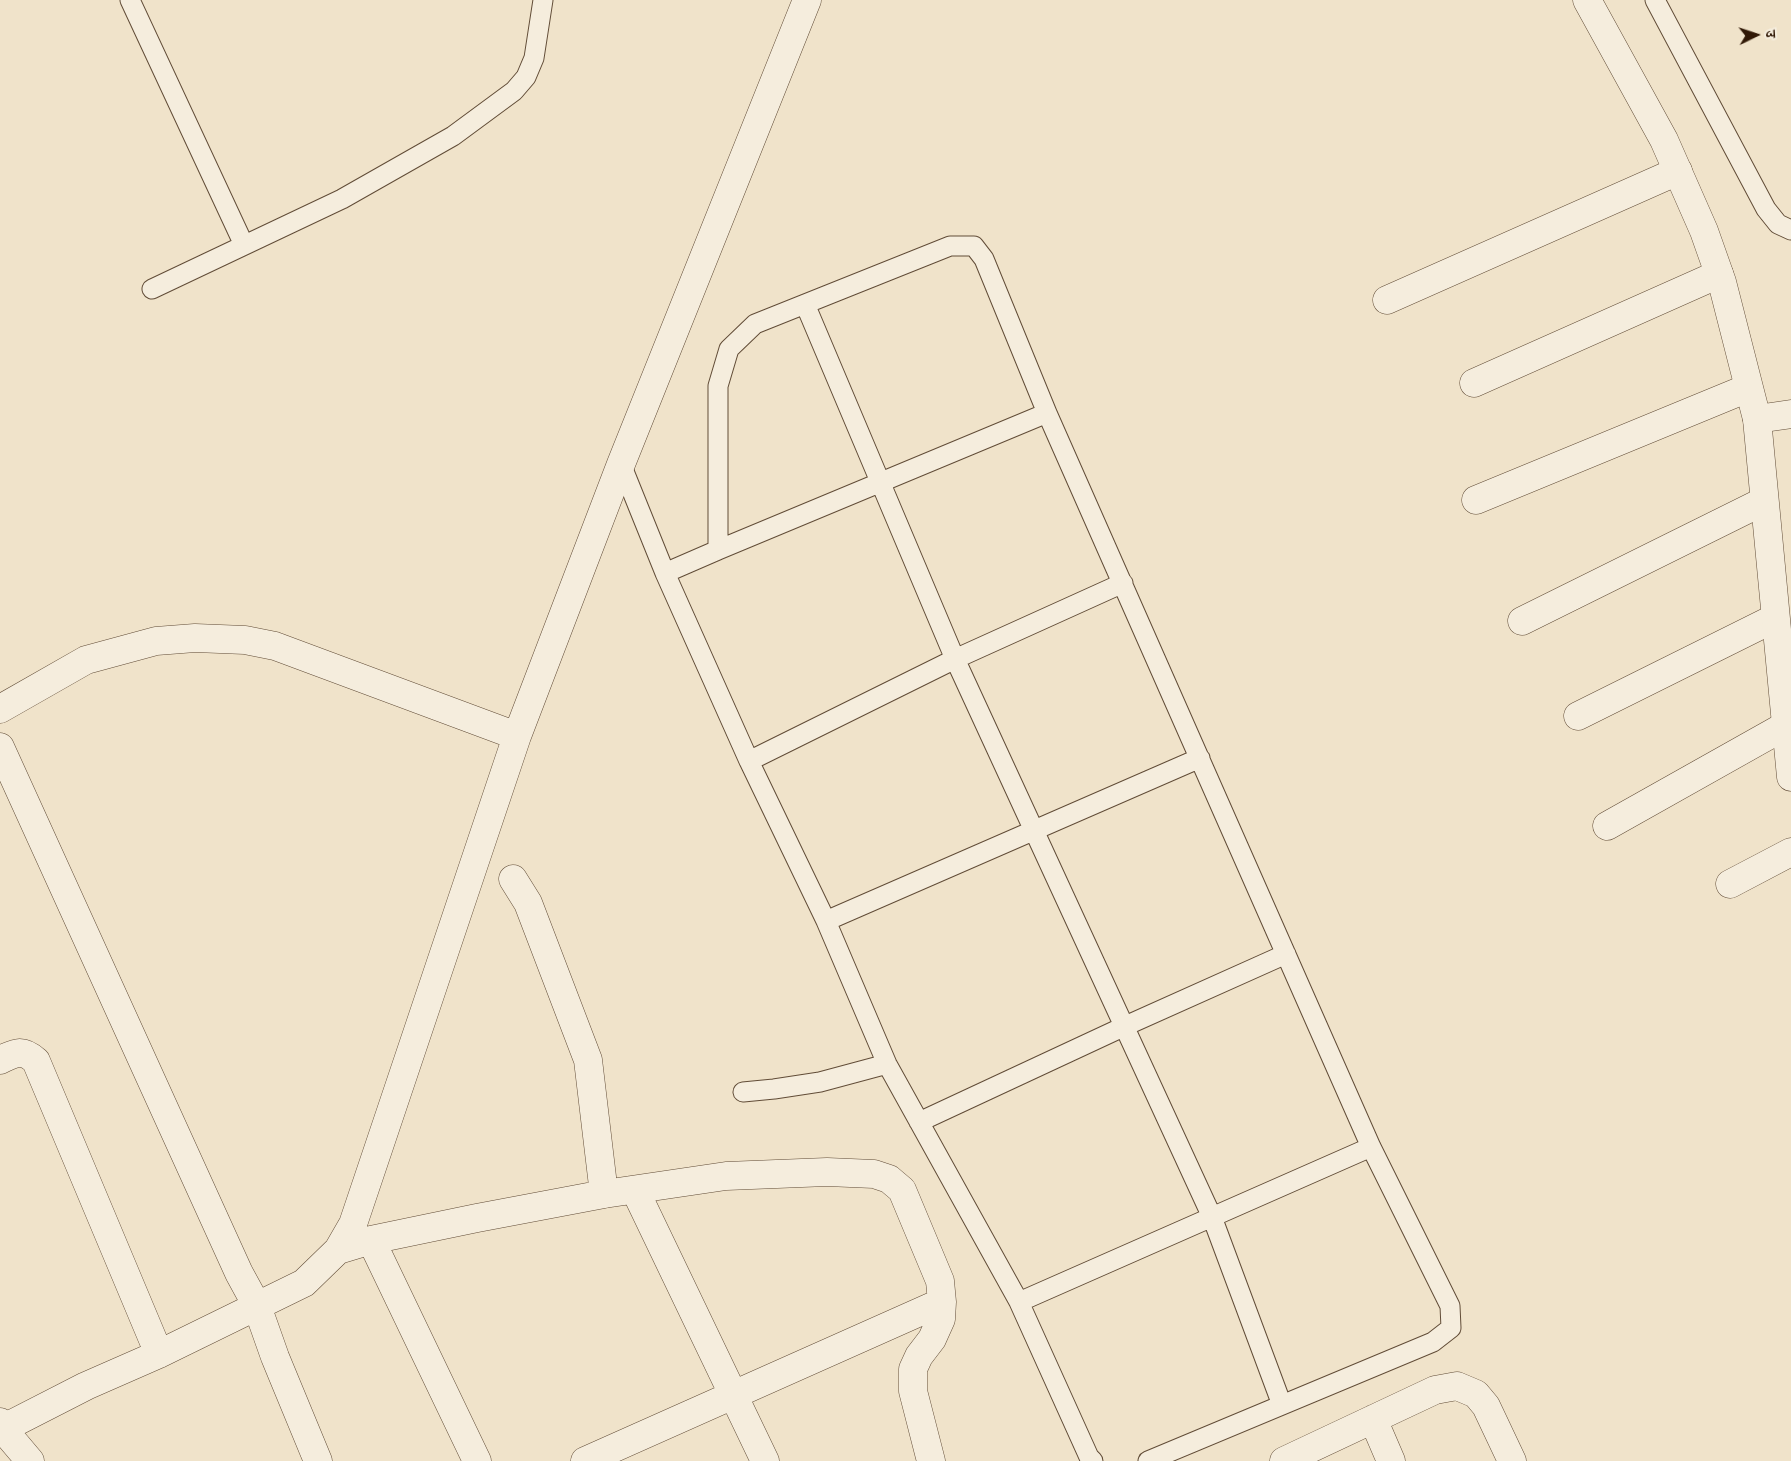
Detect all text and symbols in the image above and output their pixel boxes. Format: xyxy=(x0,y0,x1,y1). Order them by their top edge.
north arrow xyxy=(1731,10,1781,60)
text: उ xyxy=(1762,30,1780,38)

